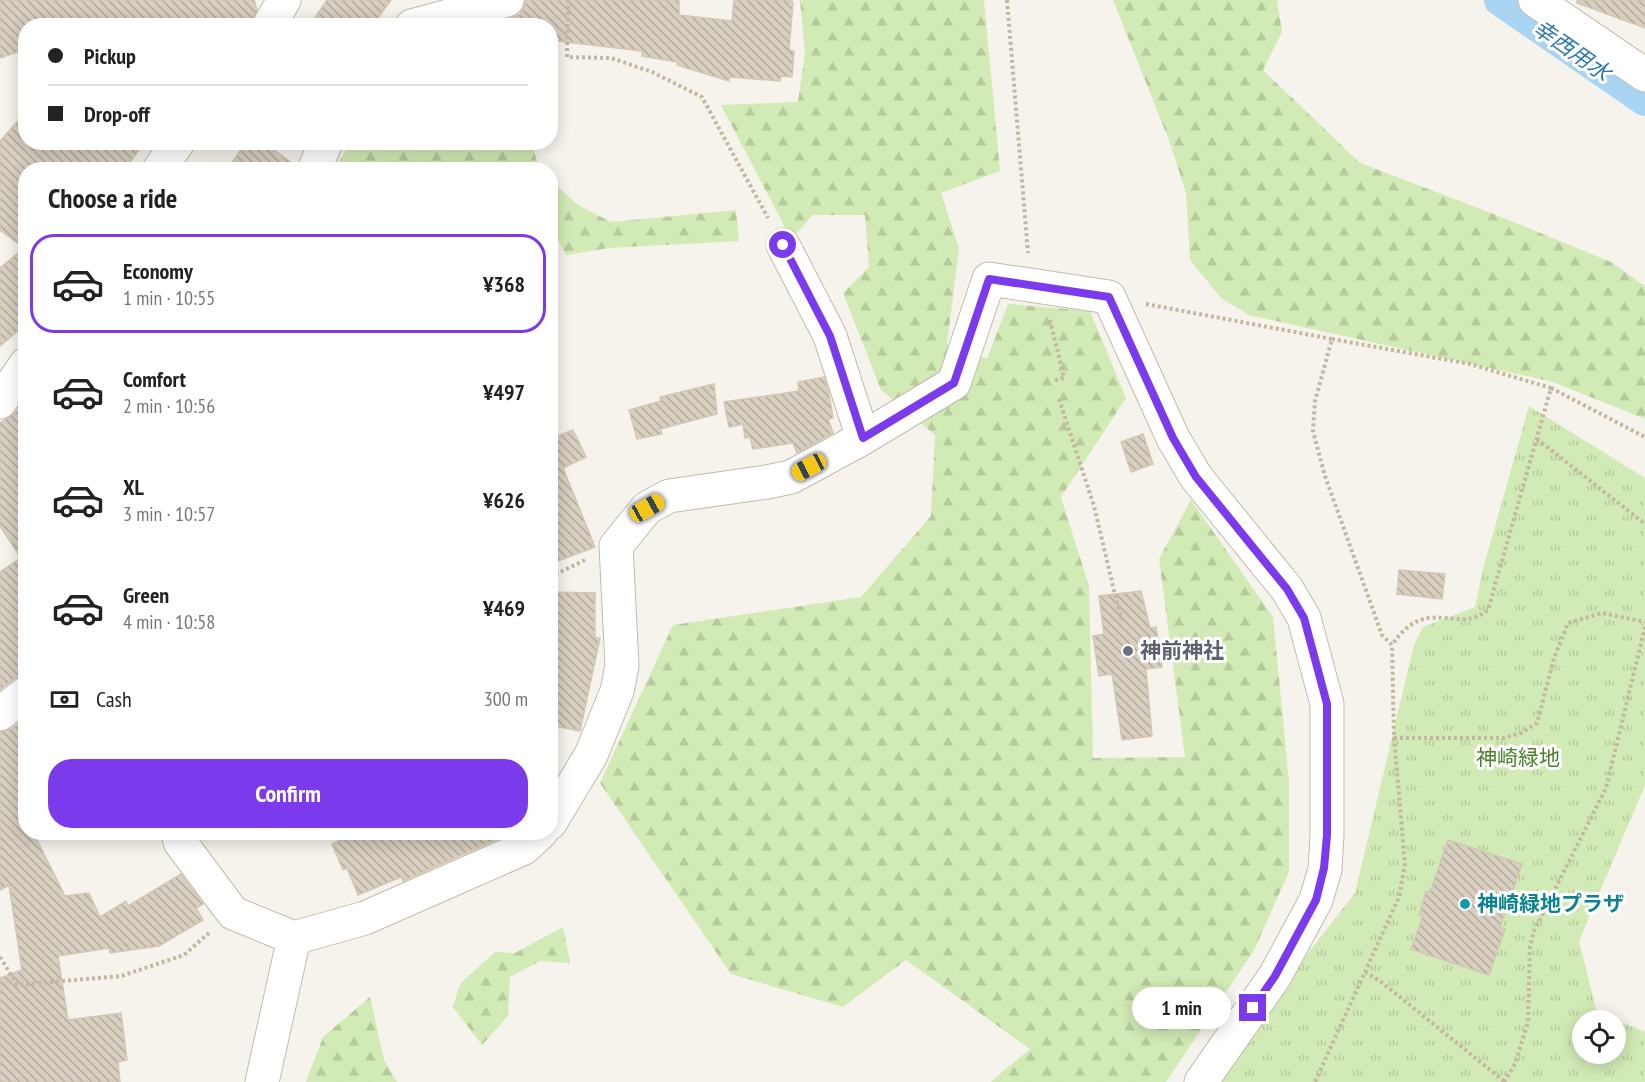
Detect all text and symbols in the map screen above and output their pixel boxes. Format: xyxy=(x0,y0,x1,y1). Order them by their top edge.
water label: 幸西用水 xyxy=(1528,13,1618,88)
text: Pickup xyxy=(84,42,136,70)
text: Drop-off xyxy=(84,100,150,128)
text: Choose a ride xyxy=(48,181,177,215)
route start xyxy=(769,231,796,258)
icon: car xyxy=(51,257,105,311)
text: Economy xyxy=(123,257,193,285)
text: ¥368 xyxy=(483,270,525,298)
text: 1 min · 10:55 xyxy=(123,285,215,311)
icon: car xyxy=(51,365,105,419)
text: Comfort xyxy=(123,365,186,393)
text: ¥497 xyxy=(483,378,525,406)
text: 2 min · 10:56 xyxy=(123,393,215,419)
car xyxy=(789,451,829,483)
icon: car xyxy=(51,473,105,527)
text: XL xyxy=(123,473,144,501)
text: ¥626 xyxy=(483,486,525,514)
car xyxy=(627,491,667,525)
text: 3 min · 10:57 xyxy=(123,501,215,527)
icon: car xyxy=(51,581,105,635)
text: Green xyxy=(123,581,169,609)
text: ¥469 xyxy=(483,594,525,622)
text: 4 min · 10:58 xyxy=(123,609,215,635)
place label: 神前神社 xyxy=(1140,637,1224,664)
marker: 神前神社 xyxy=(1121,644,1135,658)
icon: cash xyxy=(48,683,81,716)
text: Cash xyxy=(96,685,132,713)
text: 300 m xyxy=(484,686,528,712)
park label: 神崎緑地 xyxy=(1476,744,1560,771)
button: Confirm xyxy=(48,759,528,828)
place label: 神崎緑地プラザ xyxy=(1477,890,1624,917)
marker: 神崎緑地プラザ xyxy=(1458,897,1472,911)
callout: 1 min xyxy=(1133,987,1232,1029)
route end xyxy=(1239,994,1266,1021)
text: 1 min xyxy=(1161,995,1202,1021)
map controls xyxy=(1572,1010,1626,1064)
button: locate xyxy=(1572,1010,1626,1064)

